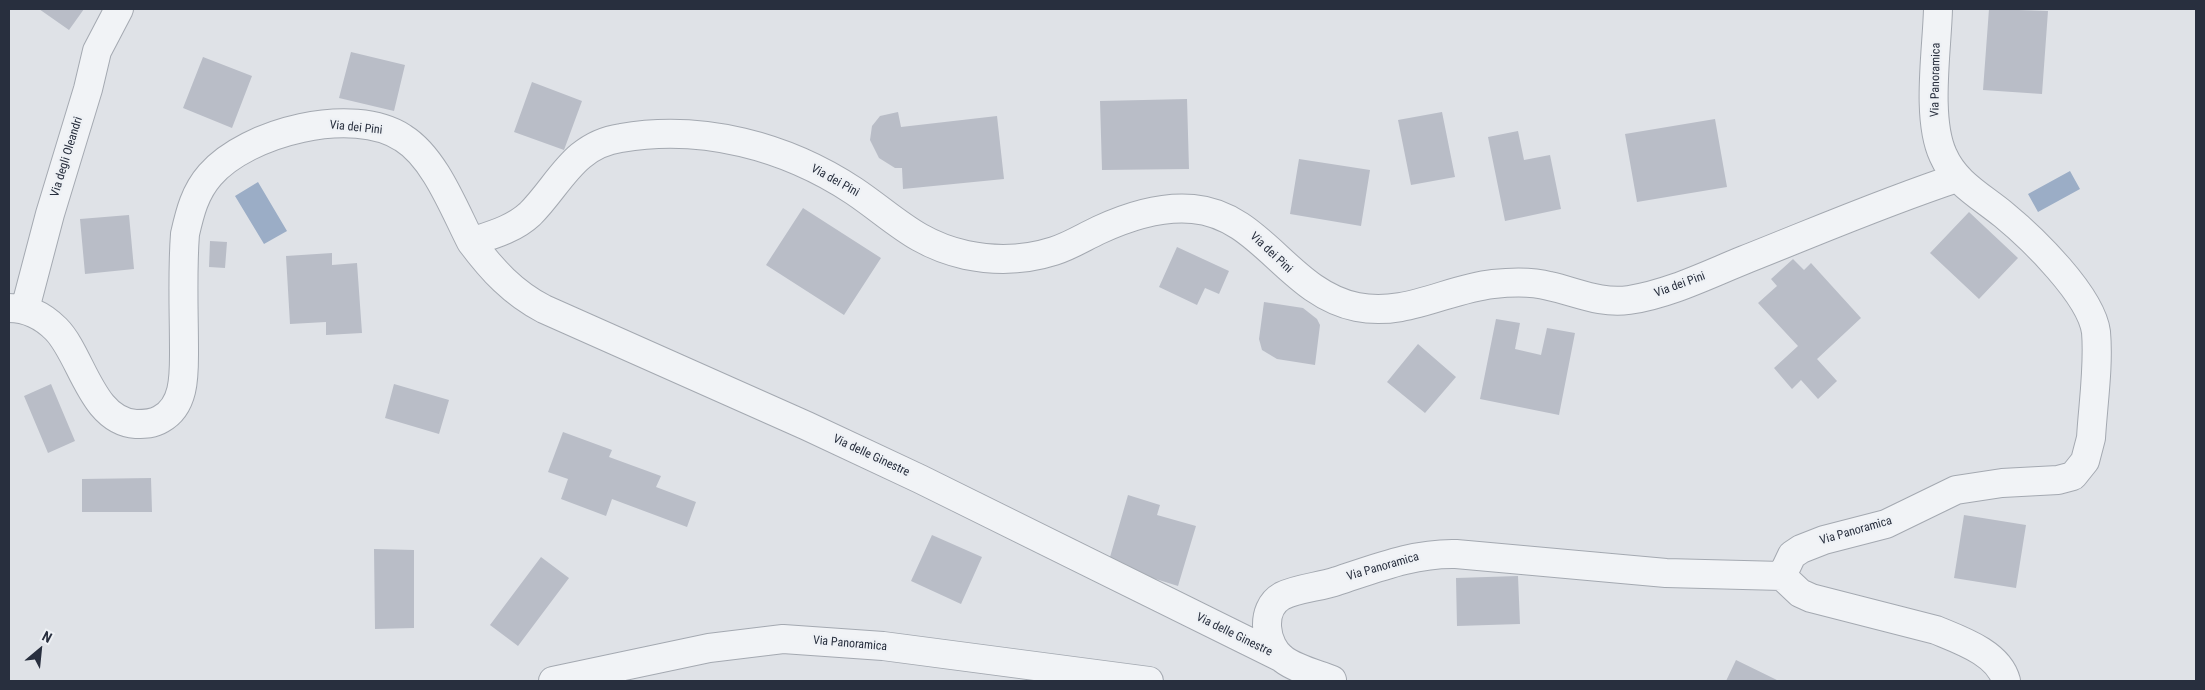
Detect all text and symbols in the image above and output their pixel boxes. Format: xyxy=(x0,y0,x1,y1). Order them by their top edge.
street label: Via Panoramica xyxy=(1928,43,1944,117)
street label: Via degli Oleandri xyxy=(48,115,86,199)
street label: Via dei Pini xyxy=(329,118,383,138)
street label: Via dei Pini xyxy=(808,162,862,200)
street label: Via dei Pini xyxy=(1247,230,1295,276)
street label: Via dei Pini xyxy=(1653,269,1707,301)
street label: Via delle Ginestre xyxy=(830,432,912,480)
street label: Via Panoramica xyxy=(1818,514,1894,548)
street label: Via Panoramica xyxy=(1345,550,1421,584)
street label: Via delle Ginestre xyxy=(1194,610,1274,660)
north arrow xyxy=(15,625,65,675)
text: N xyxy=(39,628,55,646)
street label: Via Panoramica xyxy=(812,634,888,654)

